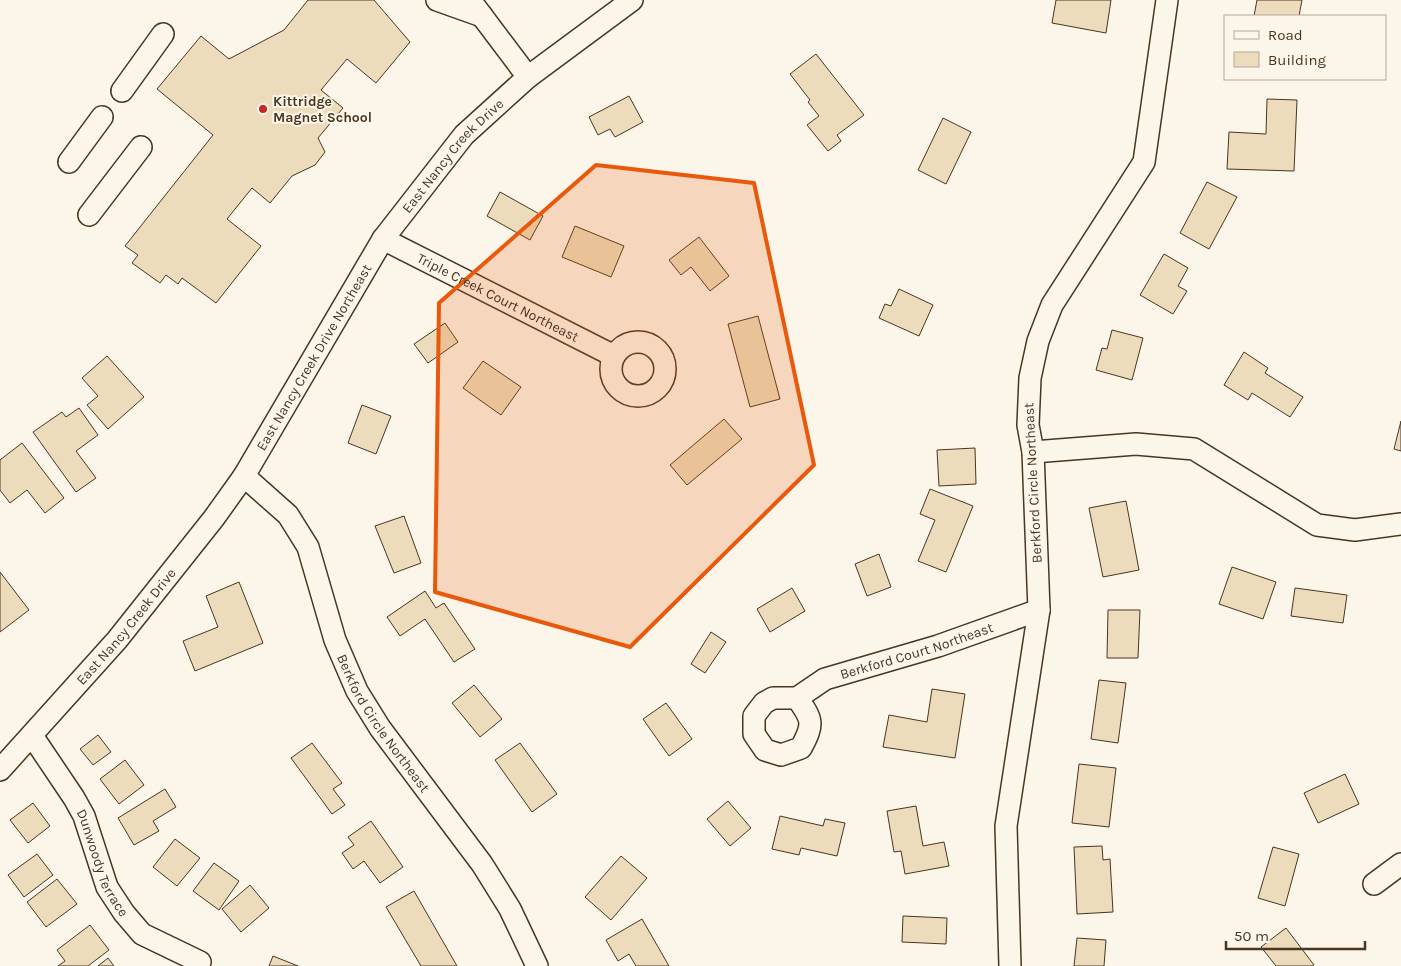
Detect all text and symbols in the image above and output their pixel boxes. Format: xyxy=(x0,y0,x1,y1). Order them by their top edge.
legend xyxy=(1224,15,1386,80)
text: Road xyxy=(1268,26,1303,44)
text: Building xyxy=(1268,51,1326,69)
place label: Kittridge Magnet School xyxy=(273,93,372,126)
street label: East Nancy Creek Drive xyxy=(398,95,507,216)
marker: Kittridge Magnet School xyxy=(257,103,269,115)
street label: Triple Creek Court Northeast xyxy=(414,249,582,345)
street label: East Nancy Creek Drive Northeast xyxy=(252,261,375,454)
street label: Berkford Circle Northeast xyxy=(1020,402,1046,564)
street label: East Nancy Creek Drive xyxy=(72,565,179,688)
street label: Berkford Court Northeast xyxy=(838,619,995,683)
street label: Berkford Circle Northeast xyxy=(334,651,434,795)
street label: Dunwoody Terrace xyxy=(73,806,133,920)
scale bar xyxy=(1226,918,1365,950)
text: 50 m xyxy=(1234,927,1269,945)

